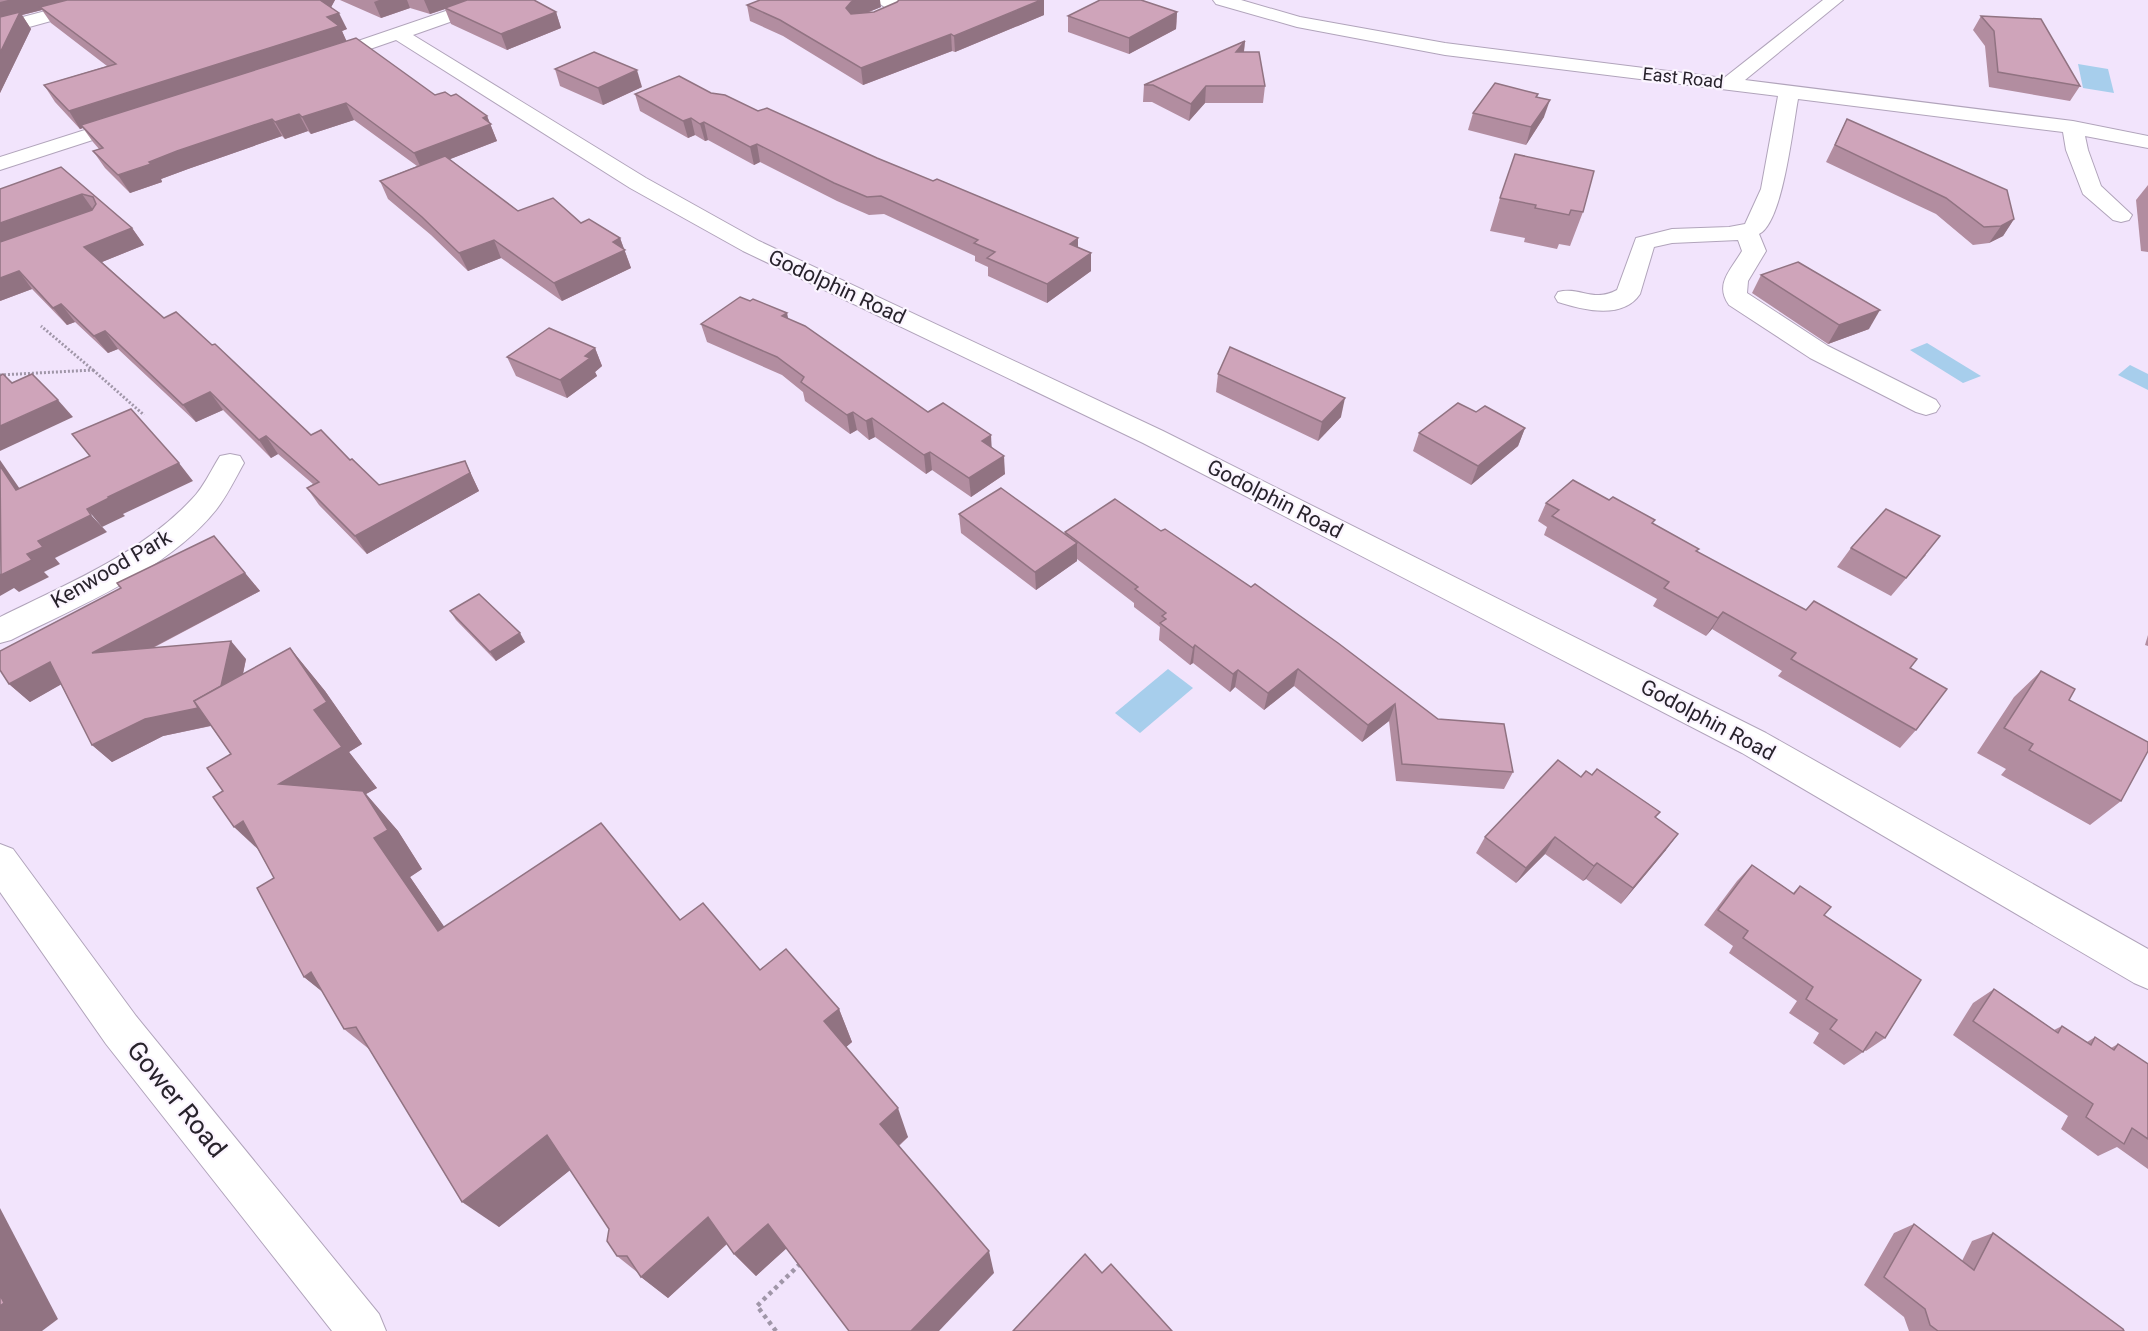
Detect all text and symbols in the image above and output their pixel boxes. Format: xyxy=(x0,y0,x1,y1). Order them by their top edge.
street label: East Road xyxy=(1642,63,1724,92)
street label: Godolphin Road xyxy=(765,245,909,329)
street label: Godolphin Road xyxy=(1203,455,1347,543)
street label: Kenwood Park xyxy=(47,525,176,613)
street label: Godolphin Road xyxy=(1637,675,1779,765)
street label: Gower Road xyxy=(121,1035,233,1163)

